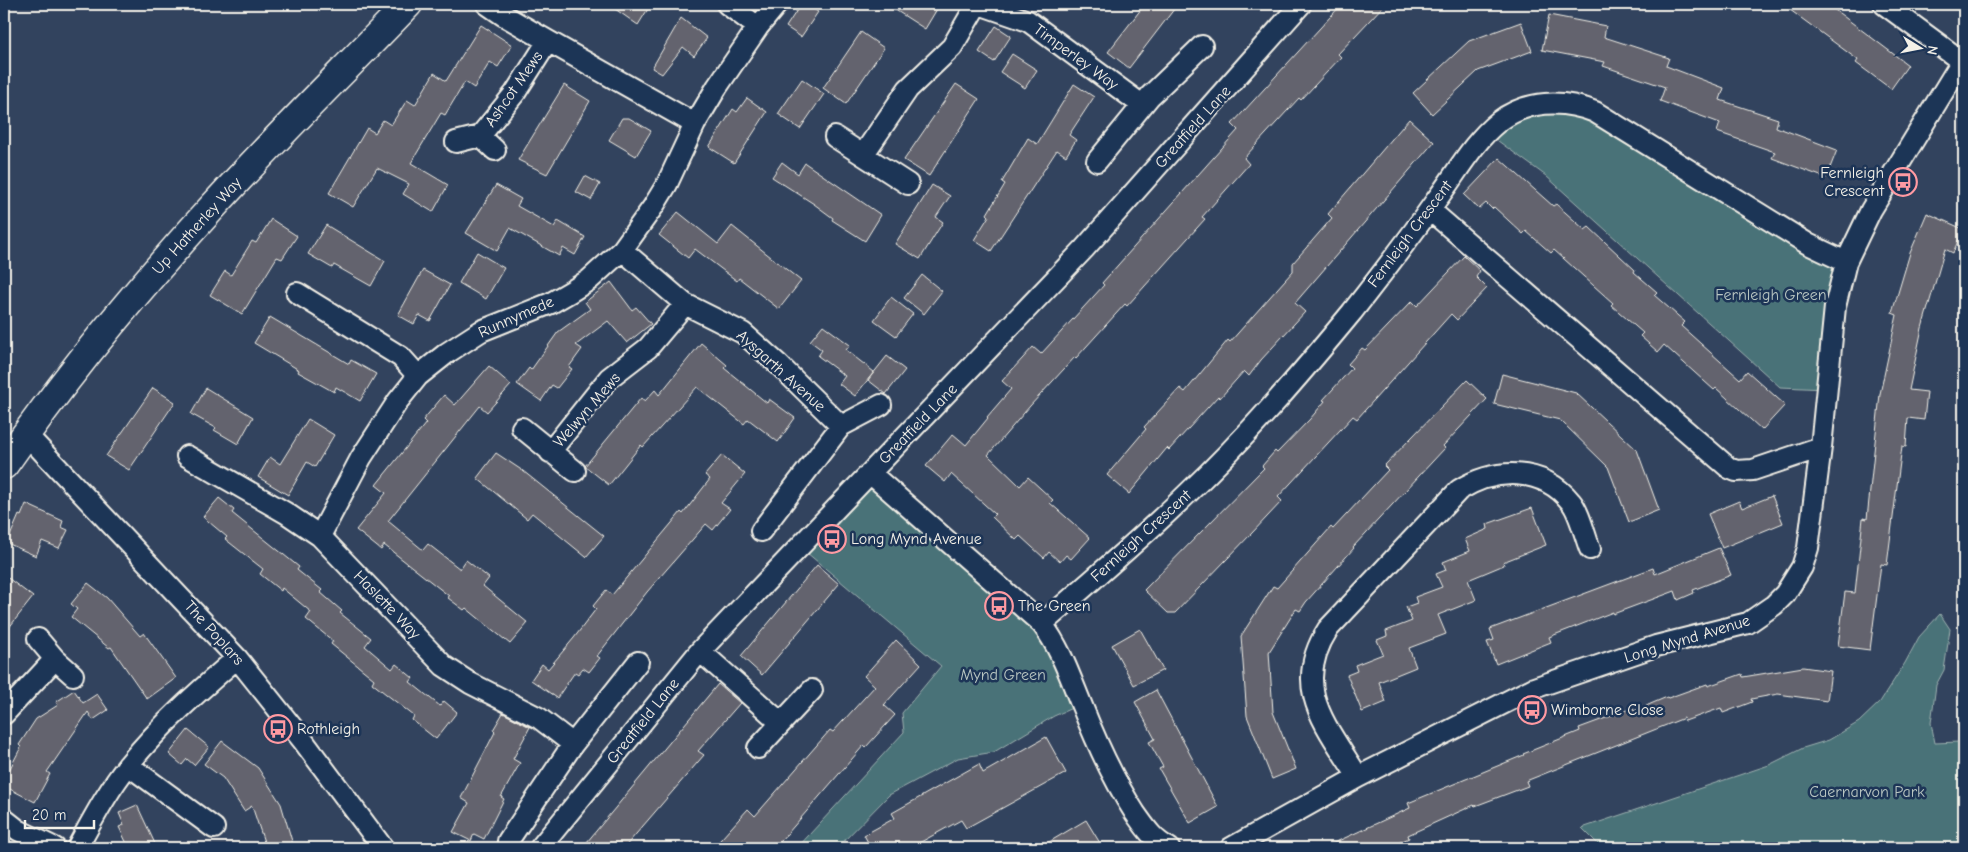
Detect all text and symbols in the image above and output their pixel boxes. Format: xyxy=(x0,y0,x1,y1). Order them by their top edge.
street label: Timperley Way xyxy=(1030,20,1123,94)
north arrow xyxy=(1896,22,1946,72)
text: N xyxy=(1923,44,1941,56)
street label: Ashcot Mews xyxy=(481,47,547,130)
street label: Greatfield Lane xyxy=(1151,82,1235,172)
place label: Fernleigh Crescent xyxy=(1820,164,1884,200)
bus stop icon: Fernleigh Crescent xyxy=(1888,167,1918,197)
street label: Up Hatherley Way xyxy=(149,173,246,278)
street label: Fernleigh Crescent xyxy=(1364,177,1456,291)
park label: Fernleigh Green xyxy=(1715,286,1827,304)
street label: Runnymede xyxy=(476,292,556,342)
street label: Aysgarth Avenue xyxy=(733,326,829,416)
street label: Welwyn Mews xyxy=(550,369,624,451)
street label: Greatfield Lane xyxy=(875,380,961,468)
street label: Fernleigh Crescent xyxy=(1087,486,1195,586)
bus stop icon: Long Mynd Avenue xyxy=(817,524,847,554)
place label: Long Mynd Avenue xyxy=(851,530,982,548)
street label: Haslette Way xyxy=(350,567,425,644)
bus stop icon: The Green xyxy=(984,591,1014,621)
street label: The Poplars xyxy=(180,597,248,669)
place label: The Green xyxy=(1018,597,1091,615)
street label: Long Mynd Avenue xyxy=(1622,611,1752,667)
park label: Mynd Green xyxy=(960,666,1046,684)
street label: Greatfield Lane xyxy=(603,675,683,767)
bus stop icon: Wimborne Close xyxy=(1517,695,1547,725)
place label: Wimborne Close xyxy=(1551,701,1664,719)
bus stop icon: Rothleigh xyxy=(263,714,293,744)
place label: Rothleigh xyxy=(297,720,360,738)
park label: Caernarvon Park xyxy=(1809,783,1925,801)
scale bar xyxy=(25,797,94,829)
text: 20 m xyxy=(32,806,66,824)

